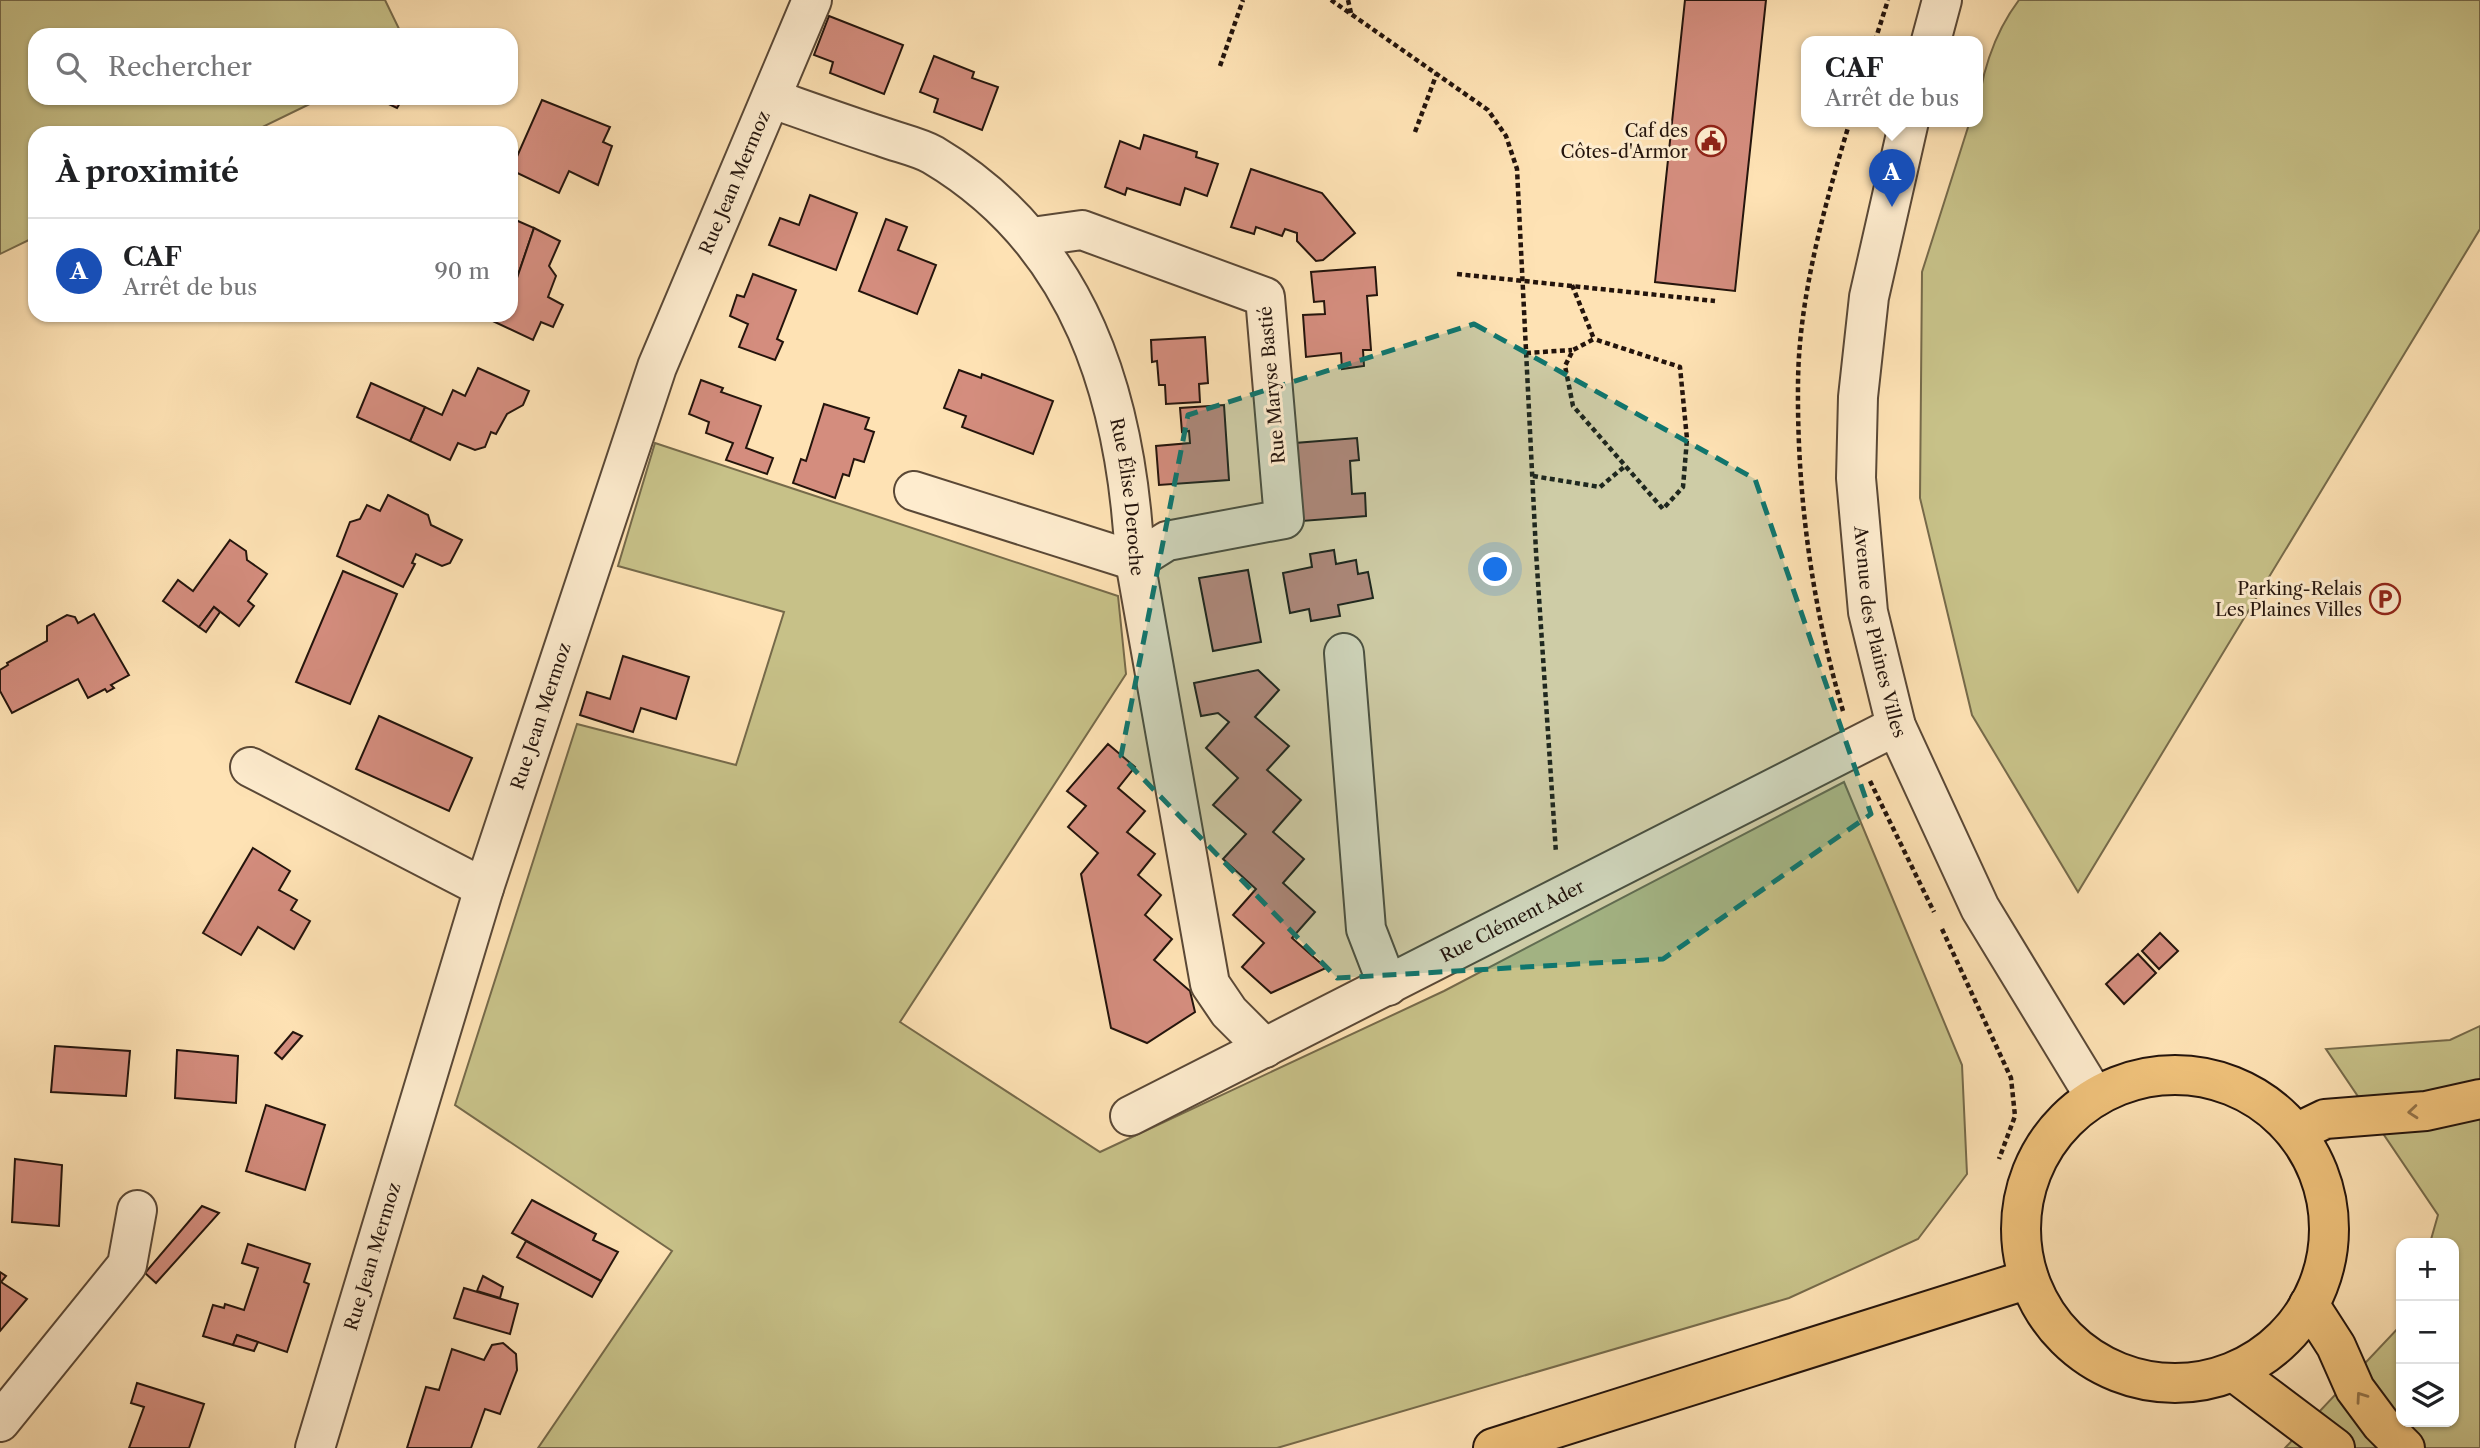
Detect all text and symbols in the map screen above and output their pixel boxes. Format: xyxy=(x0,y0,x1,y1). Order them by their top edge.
search box xyxy=(28,28,518,105)
popup xyxy=(1801,36,1983,127)
icon: search xyxy=(52,48,90,86)
text: Rechercher xyxy=(108,51,252,83)
text: CAF xyxy=(1825,52,1883,84)
text: Arrêt de bus xyxy=(1825,84,1959,112)
street label: Rue Jean Mermoz xyxy=(695,108,775,258)
place label: Caf des Côtes-d'Armor xyxy=(1561,120,1688,163)
public building icon: Caf des Côtes-d'Armor xyxy=(1694,124,1728,158)
pin: A xyxy=(1869,149,1915,207)
text: À proximité xyxy=(56,153,239,190)
text: CAF xyxy=(123,241,182,273)
text: A xyxy=(70,257,88,285)
text: 90 m xyxy=(434,257,490,285)
text: Arrêt de bus xyxy=(123,273,257,301)
street label: Rue Maryse Bastié xyxy=(1254,305,1290,465)
street label: Rue Élise Deroche xyxy=(1105,416,1148,578)
street label: Avenue des Plaines Villes xyxy=(1849,524,1911,741)
your location xyxy=(1478,552,1512,586)
place label: Parking-Relais Les Plaines Villes xyxy=(2215,578,2362,621)
parking icon: Parking-Relais Les Plaines Villes xyxy=(2368,582,2402,616)
street label: Rue Jean Mermoz xyxy=(506,640,576,793)
street label: Rue Clément Ader xyxy=(1437,875,1588,967)
one-way arrow xyxy=(2407,1104,2418,1119)
street label: Rue Jean Mermoz xyxy=(340,1180,405,1333)
map controls xyxy=(2396,1238,2459,1427)
button: + xyxy=(2396,1238,2459,1301)
button: − xyxy=(2396,1301,2459,1364)
button: layers xyxy=(2396,1364,2459,1427)
one-way arrow xyxy=(2357,1392,2369,1405)

